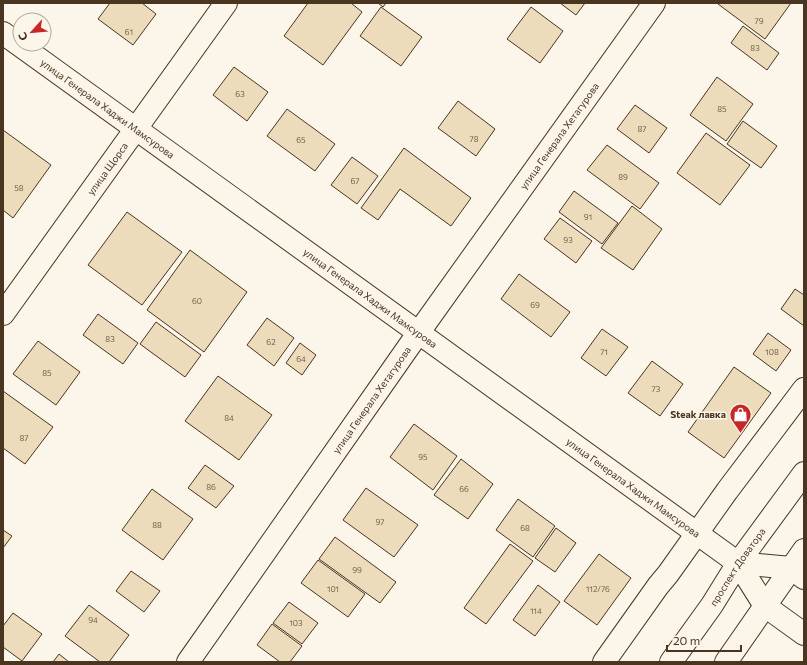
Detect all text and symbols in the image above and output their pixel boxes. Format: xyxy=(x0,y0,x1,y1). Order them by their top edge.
north arrow xyxy=(12,12,52,52)
house number: 79 xyxy=(754,16,764,26)
house number: 61 xyxy=(125,27,133,37)
text: С xyxy=(15,30,30,43)
house number: 83 xyxy=(750,43,760,53)
street label: улица Генерала Хаджи Мамсурова xyxy=(38,56,177,161)
street label: улица Генерала Хетагурова xyxy=(517,80,601,191)
house number: 63 xyxy=(235,89,245,99)
house number: 85 xyxy=(717,104,727,114)
house number: 87 xyxy=(637,124,647,134)
house number: 78 xyxy=(469,134,479,144)
house number: 65 xyxy=(296,135,306,145)
street label: улица Щорса xyxy=(84,140,130,197)
house number: 89 xyxy=(618,172,628,182)
house number: 67 xyxy=(350,176,360,186)
house number: 58 xyxy=(14,183,24,193)
house number: 91 xyxy=(584,212,592,222)
house number: 93 xyxy=(563,235,573,245)
street label: улица Генерала Хаджи Мамсурова xyxy=(301,246,440,350)
house number: 60 xyxy=(192,296,202,306)
house number: 69 xyxy=(530,300,540,310)
house number: 83 xyxy=(105,334,115,344)
house number: 62 xyxy=(266,337,276,347)
street label: улица Генерала Хетагурова xyxy=(330,344,413,456)
house number: 71 xyxy=(600,347,608,357)
house number: 108 xyxy=(765,347,779,357)
house number: 64 xyxy=(296,354,306,364)
house number: 85 xyxy=(42,368,52,378)
house number: 73 xyxy=(652,384,661,394)
shop icon: Steak лавка xyxy=(728,401,754,434)
place label: Steak лавка xyxy=(670,408,726,420)
house number: 84 xyxy=(224,413,234,423)
house number: 87 xyxy=(19,433,29,443)
street label: улица Генерала Хаджи Мамсурова xyxy=(564,435,702,540)
house number: 95 xyxy=(418,452,428,462)
house number: 86 xyxy=(206,482,216,492)
house number: 66 xyxy=(459,484,469,494)
house number: 97 xyxy=(375,517,385,527)
house number: 88 xyxy=(152,520,162,530)
house number: 68 xyxy=(520,523,530,533)
street label: проспект Доватора xyxy=(707,525,768,608)
house number: 99 xyxy=(352,565,362,575)
house number: 101 xyxy=(327,584,339,594)
house number: 112/76 xyxy=(586,584,610,594)
house number: 114 xyxy=(530,606,542,616)
house number: 94 xyxy=(88,615,98,625)
house number: 103 xyxy=(289,618,303,628)
scale bar xyxy=(667,627,741,653)
text: 20 m xyxy=(673,633,700,647)

